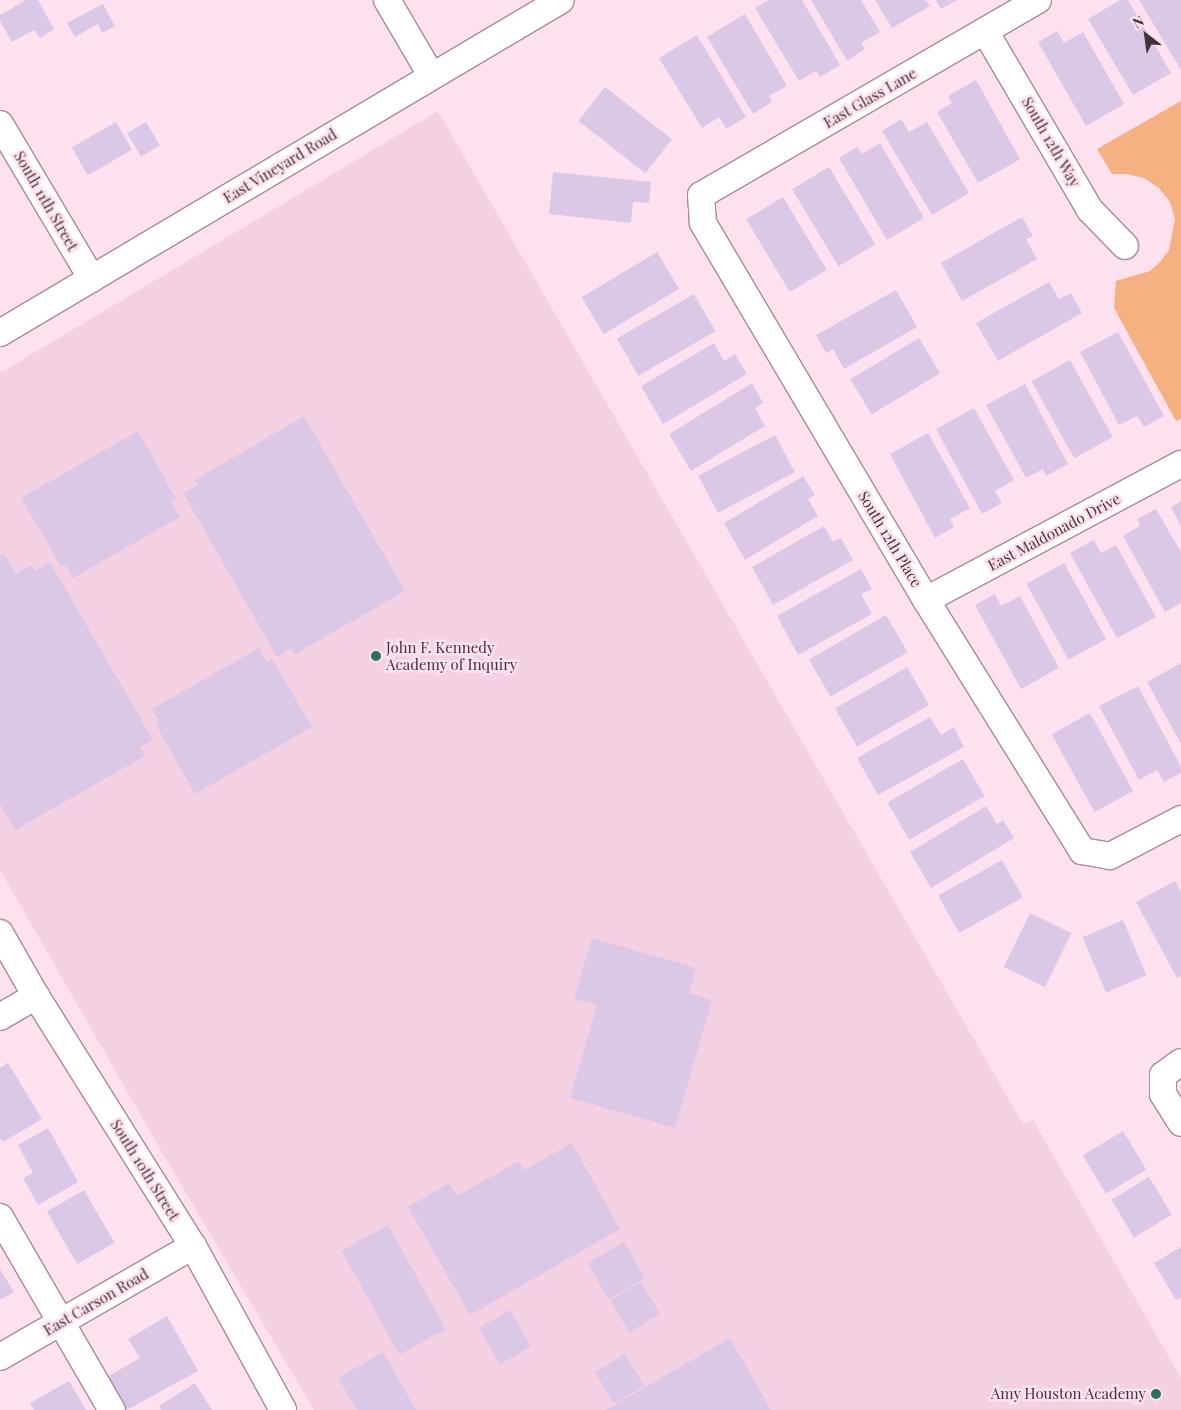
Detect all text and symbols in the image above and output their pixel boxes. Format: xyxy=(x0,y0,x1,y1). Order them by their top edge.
north arrow xyxy=(1121,10,1171,60)
text: N xyxy=(1129,11,1147,32)
street label: East Glass Lane xyxy=(820,64,920,132)
street label: South 12th Way xyxy=(1018,94,1084,190)
street label: East Vineyard Road xyxy=(220,125,340,207)
street label: South 11th Street xyxy=(10,148,82,254)
street label: South 12th Place xyxy=(854,488,926,590)
street label: East Maldonado Drive xyxy=(985,489,1123,575)
place label: John F. Kennedy Academy of Inquiry xyxy=(386,638,518,673)
marker: John F. Kennedy Academy of Inquiry xyxy=(370,650,382,662)
street label: South 10th Street xyxy=(107,1116,183,1224)
street label: East Carson Road xyxy=(40,1265,152,1339)
place label: Amy Houston Academy xyxy=(990,1385,1146,1403)
marker: Amy Houston Academy xyxy=(1150,1388,1162,1400)

